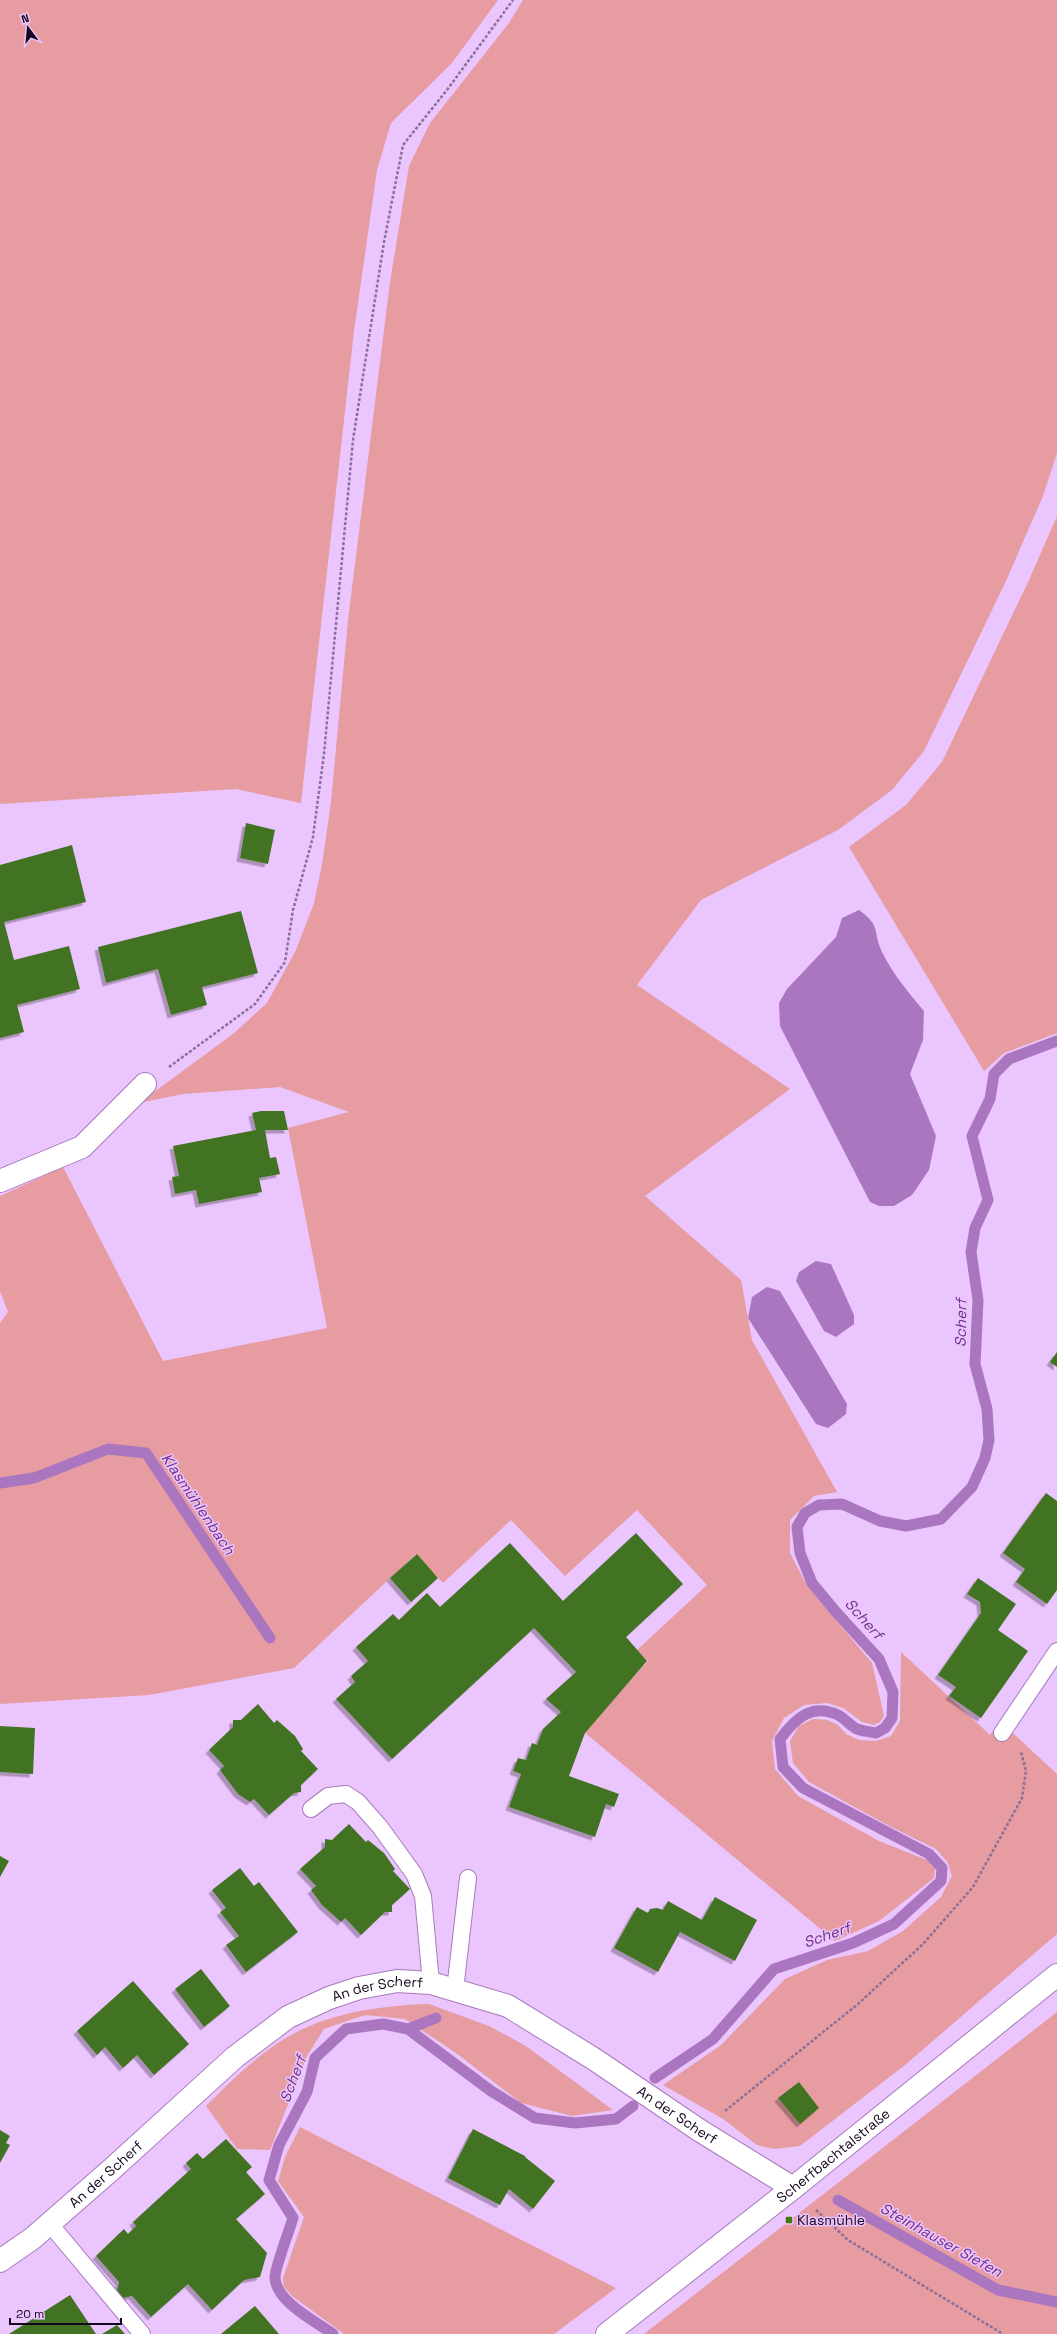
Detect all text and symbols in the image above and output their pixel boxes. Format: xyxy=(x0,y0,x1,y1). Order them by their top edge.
north arrow xyxy=(8,8,48,48)
text: N xyxy=(20,11,31,26)
water label: Scherf xyxy=(951,1296,970,1347)
water label: Klasmühlenbach xyxy=(157,1449,240,1559)
water label: Scherf xyxy=(841,1594,889,1645)
water label: Scherf xyxy=(801,1917,855,1951)
street label: An der Scherf xyxy=(330,1972,423,2005)
water label: Scherf xyxy=(275,2051,311,2105)
street label: An der Scherf xyxy=(634,2082,721,2148)
street label: Scherfbachtalstraße xyxy=(773,2104,894,2207)
street label: An der Scherf xyxy=(65,2137,146,2212)
water label: Steinhauser Siefen xyxy=(877,2198,1006,2281)
place label: Klasmühle xyxy=(797,2211,865,2229)
marker: Klasmühle xyxy=(784,2215,794,2225)
scale bar xyxy=(10,2300,121,2326)
text: 20 m xyxy=(16,2306,44,2322)

